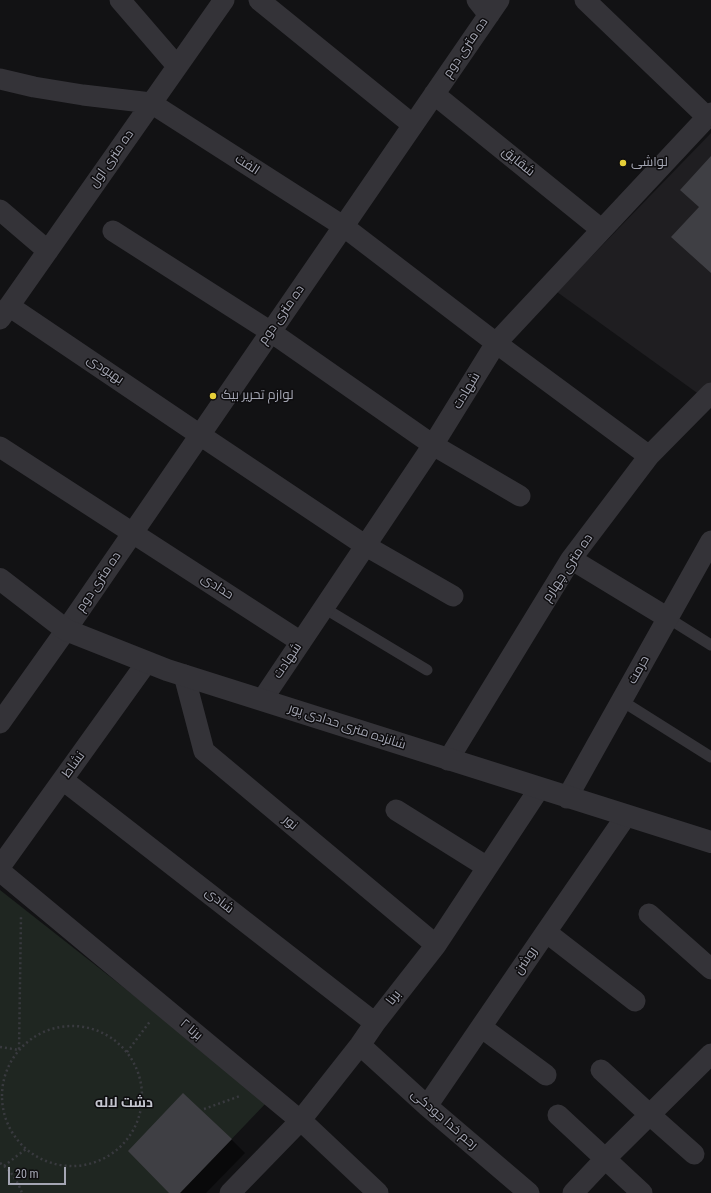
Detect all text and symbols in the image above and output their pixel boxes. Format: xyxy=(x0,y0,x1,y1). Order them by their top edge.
street label: ده متری دوم xyxy=(440,15,492,81)
street label: ده متری اول xyxy=(86,127,138,191)
street label: شقایق xyxy=(498,144,538,180)
street label: الفت xyxy=(232,151,262,179)
place label: لواشی xyxy=(631,155,668,171)
marker: لواشی xyxy=(618,158,628,168)
street label: ده متری دوم xyxy=(256,282,308,348)
street label: بهبودی xyxy=(84,352,126,388)
street label: شهادت xyxy=(450,370,484,412)
place label: لوازم تحریر بیک xyxy=(221,388,294,404)
marker: لوازم تحریر بیک xyxy=(208,391,218,401)
street label: ده متری چهارم xyxy=(540,531,596,605)
street label: ده متری دوم xyxy=(73,549,125,615)
street label: حدادی xyxy=(198,571,236,603)
street label: شهادت xyxy=(270,640,306,682)
street label: حرمت xyxy=(625,653,653,687)
street label: شانزده متری حدادی پور xyxy=(286,701,408,753)
street label: نشاط xyxy=(59,749,89,781)
street label: نور xyxy=(279,812,301,834)
street label: شادی xyxy=(201,885,237,917)
street label: روشن xyxy=(511,944,541,978)
street label: برنا xyxy=(383,987,405,1009)
street label: برنا ۲ xyxy=(177,1016,205,1044)
street label: رحم خدا جودکی xyxy=(407,1087,481,1153)
district label: دشت لاله xyxy=(95,1095,153,1111)
scale bar xyxy=(10,1159,68,1185)
text: 20 m xyxy=(15,1167,39,1181)

